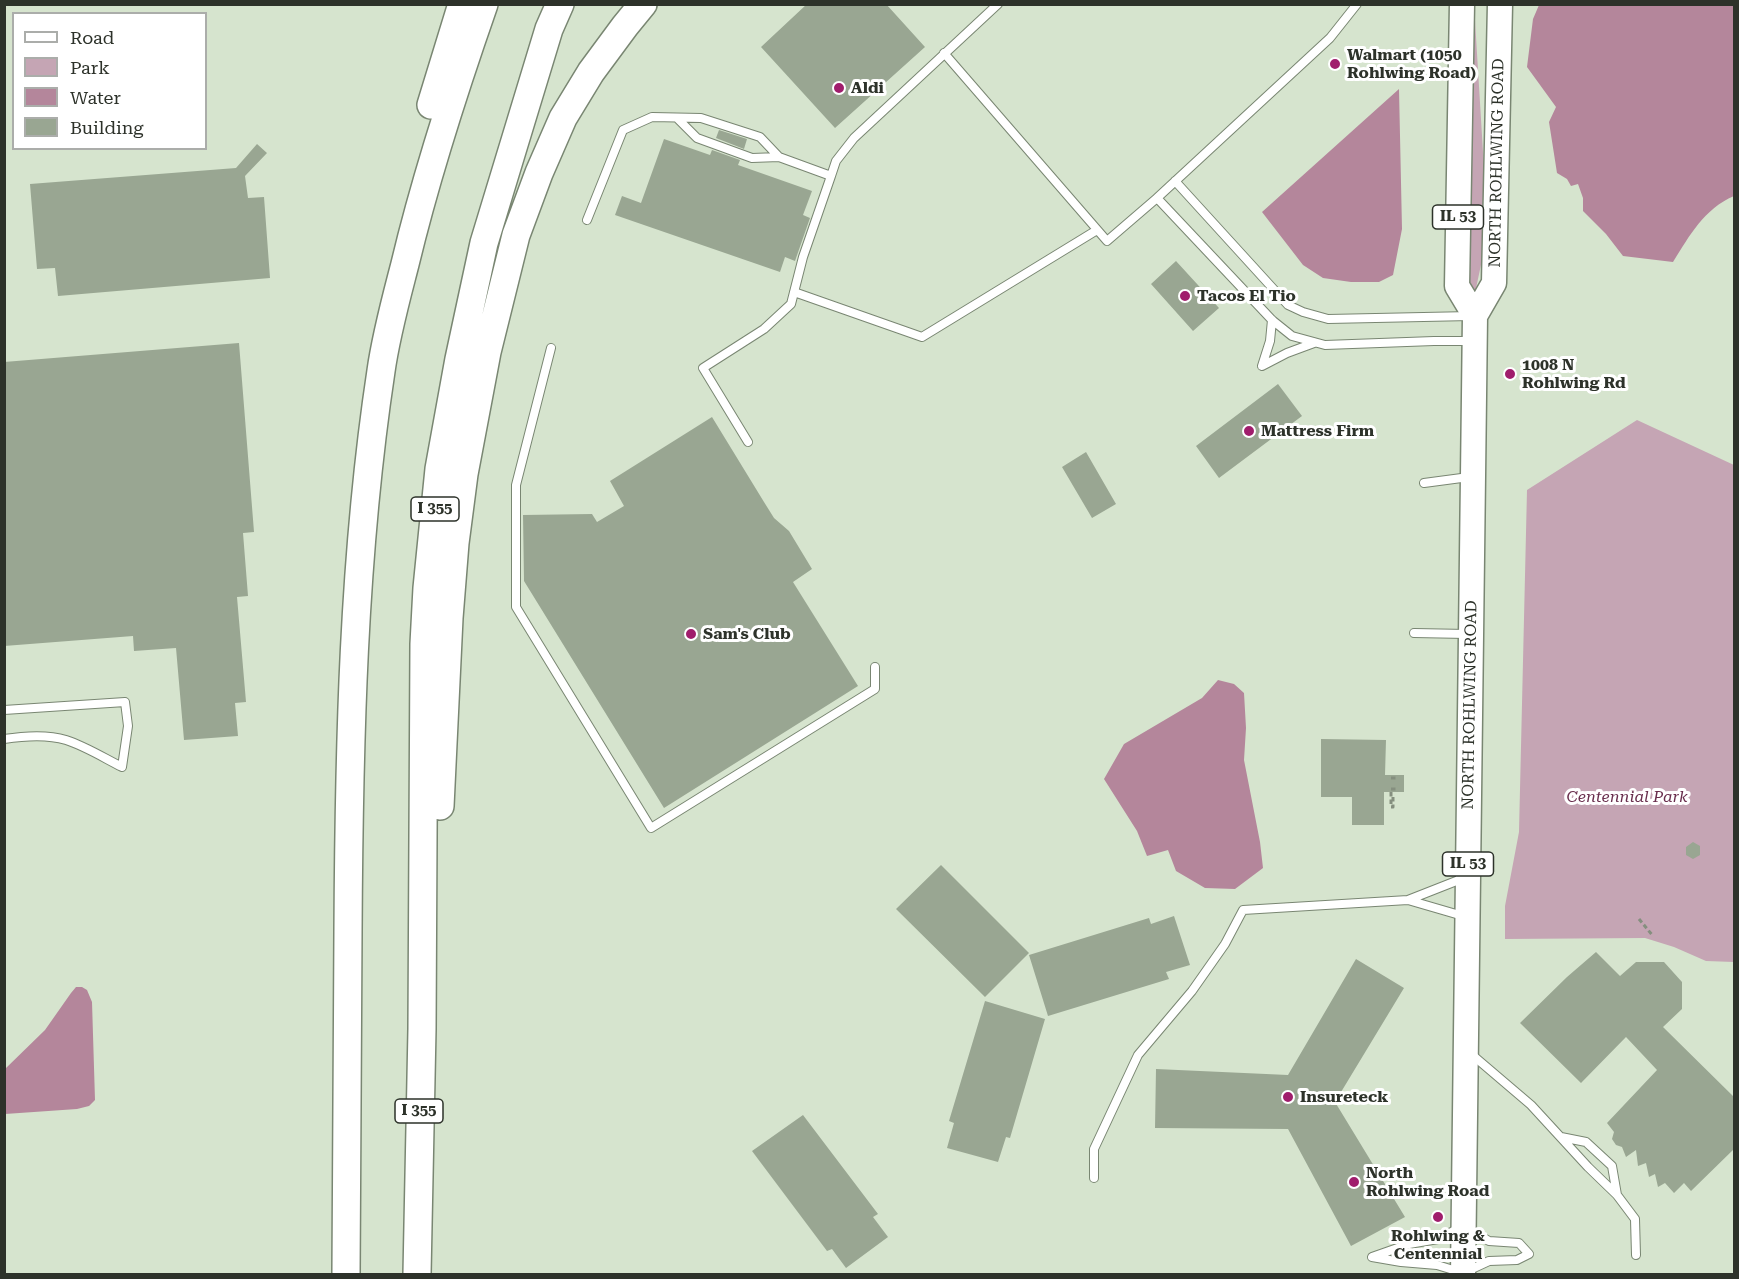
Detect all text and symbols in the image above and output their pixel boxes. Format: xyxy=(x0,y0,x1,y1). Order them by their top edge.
legend xyxy=(12,12,207,150)
text: Road xyxy=(70,27,114,48)
place label: Walmart (1050 Rohlwing Road) xyxy=(1347,45,1476,83)
text: Park xyxy=(70,57,110,78)
marker: Walmart (1050 Rohlwing Road) xyxy=(1328,57,1342,71)
street label: NORTH ROHLWING ROAD xyxy=(1486,58,1508,268)
place label: Aldi xyxy=(851,78,884,98)
marker: Aldi xyxy=(832,81,846,95)
text: Water xyxy=(70,87,121,108)
text: Building xyxy=(70,117,144,138)
road number: IL 53 xyxy=(1432,205,1484,229)
place label: Tacos El Tio xyxy=(1197,286,1296,306)
marker: Tacos El Tio xyxy=(1178,289,1192,303)
place label: 1008 N Rohlwing Rd xyxy=(1522,355,1626,393)
marker: 1008 N Rohlwing Rd xyxy=(1503,367,1517,381)
place label: Mattress Firm xyxy=(1261,421,1374,441)
marker: Mattress Firm xyxy=(1242,424,1256,438)
road number: I 355 xyxy=(411,497,459,521)
street label: NORTH ROHLWING ROAD xyxy=(1459,600,1481,810)
place label: Sam's Club xyxy=(703,624,791,644)
marker: Sam's Club xyxy=(684,627,698,641)
park label: Centennial Park xyxy=(1566,787,1688,807)
road number: IL 53 xyxy=(1442,852,1494,876)
place label: Insureteck xyxy=(1300,1087,1388,1107)
marker: Insureteck xyxy=(1281,1090,1295,1104)
road number: I 355 xyxy=(395,1099,443,1123)
place label: North Rohlwing Road xyxy=(1366,1163,1489,1201)
marker: North Rohlwing Road xyxy=(1347,1175,1361,1189)
marker: Rohlwing & Centennial xyxy=(1431,1210,1445,1224)
place label: Rohlwing & Centennial xyxy=(1391,1226,1485,1264)

